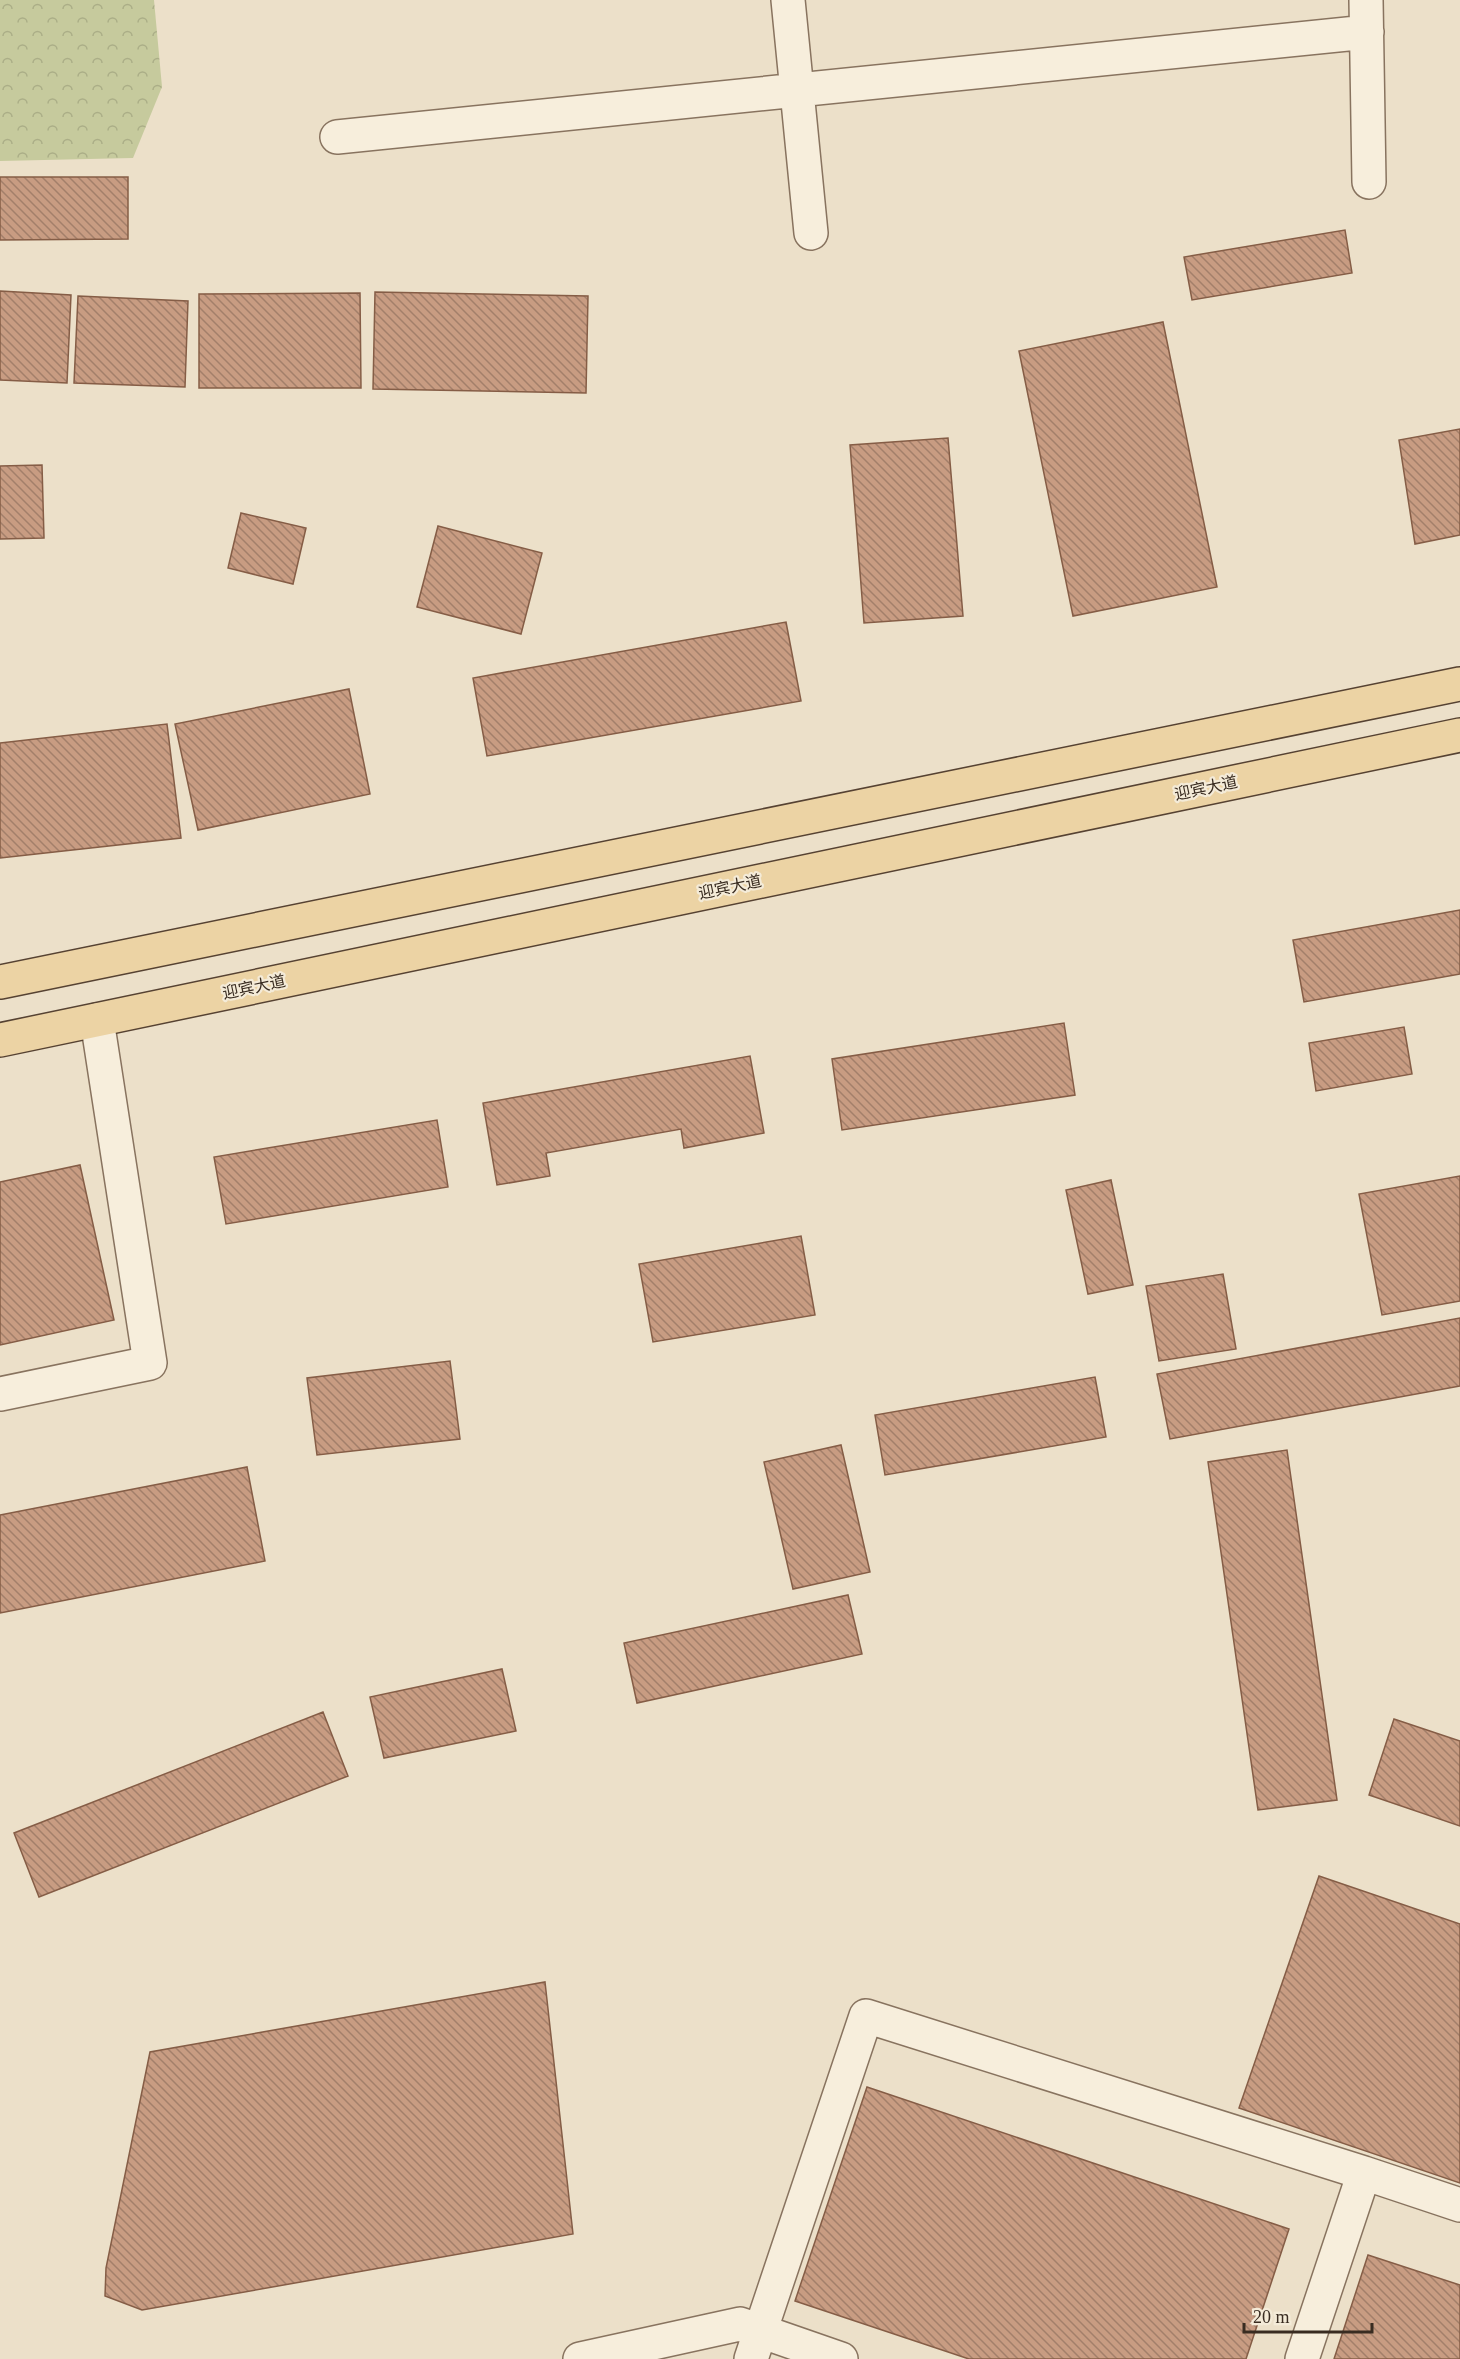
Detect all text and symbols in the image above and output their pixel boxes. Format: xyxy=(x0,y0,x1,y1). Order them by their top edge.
street label: 迎宾大道 xyxy=(1173,773,1239,803)
street label: 迎宾大道 xyxy=(697,872,763,902)
street label: 迎宾大道 xyxy=(221,972,287,1002)
scale bar xyxy=(1244,2296,1372,2334)
text: 20 m xyxy=(1253,2307,1290,2327)

